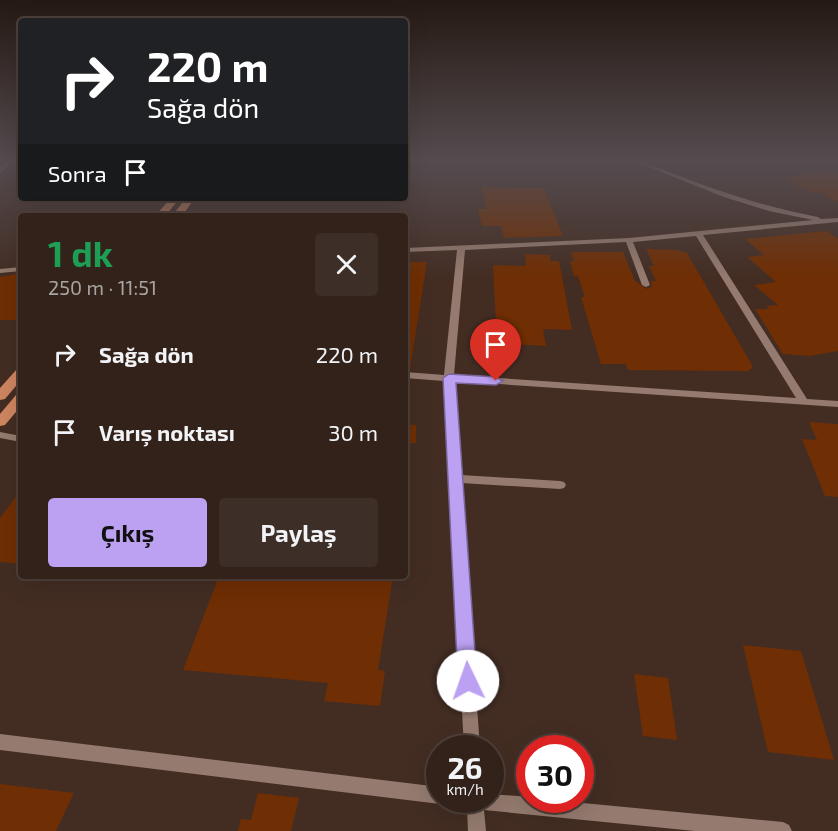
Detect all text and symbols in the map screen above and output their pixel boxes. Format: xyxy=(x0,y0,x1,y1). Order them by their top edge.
text: 220 m xyxy=(147,40,268,90)
icon: right xyxy=(48,42,126,120)
text: Sağa dön xyxy=(147,91,259,123)
icon: arrive xyxy=(119,156,152,189)
text: Sonra xyxy=(48,160,107,186)
text: 1 dk xyxy=(48,231,113,274)
button: close xyxy=(315,233,378,296)
text: 250 m · 11:51 xyxy=(48,275,157,299)
pin xyxy=(470,319,521,381)
icon: arrive xyxy=(479,328,512,361)
icon: right xyxy=(48,338,81,371)
text: Sağa dön xyxy=(99,341,194,367)
text: 220 m xyxy=(316,341,378,367)
icon: arrive xyxy=(48,416,81,449)
text: Varış noktası xyxy=(99,419,235,445)
text: 30 m xyxy=(328,419,378,445)
button: Çıkış xyxy=(48,498,207,567)
button: Paylaş xyxy=(219,498,378,567)
position arrow xyxy=(436,649,500,713)
speed limit sign: 30 xyxy=(516,735,594,813)
text: 26 xyxy=(447,749,483,785)
text: km/h xyxy=(446,780,484,798)

